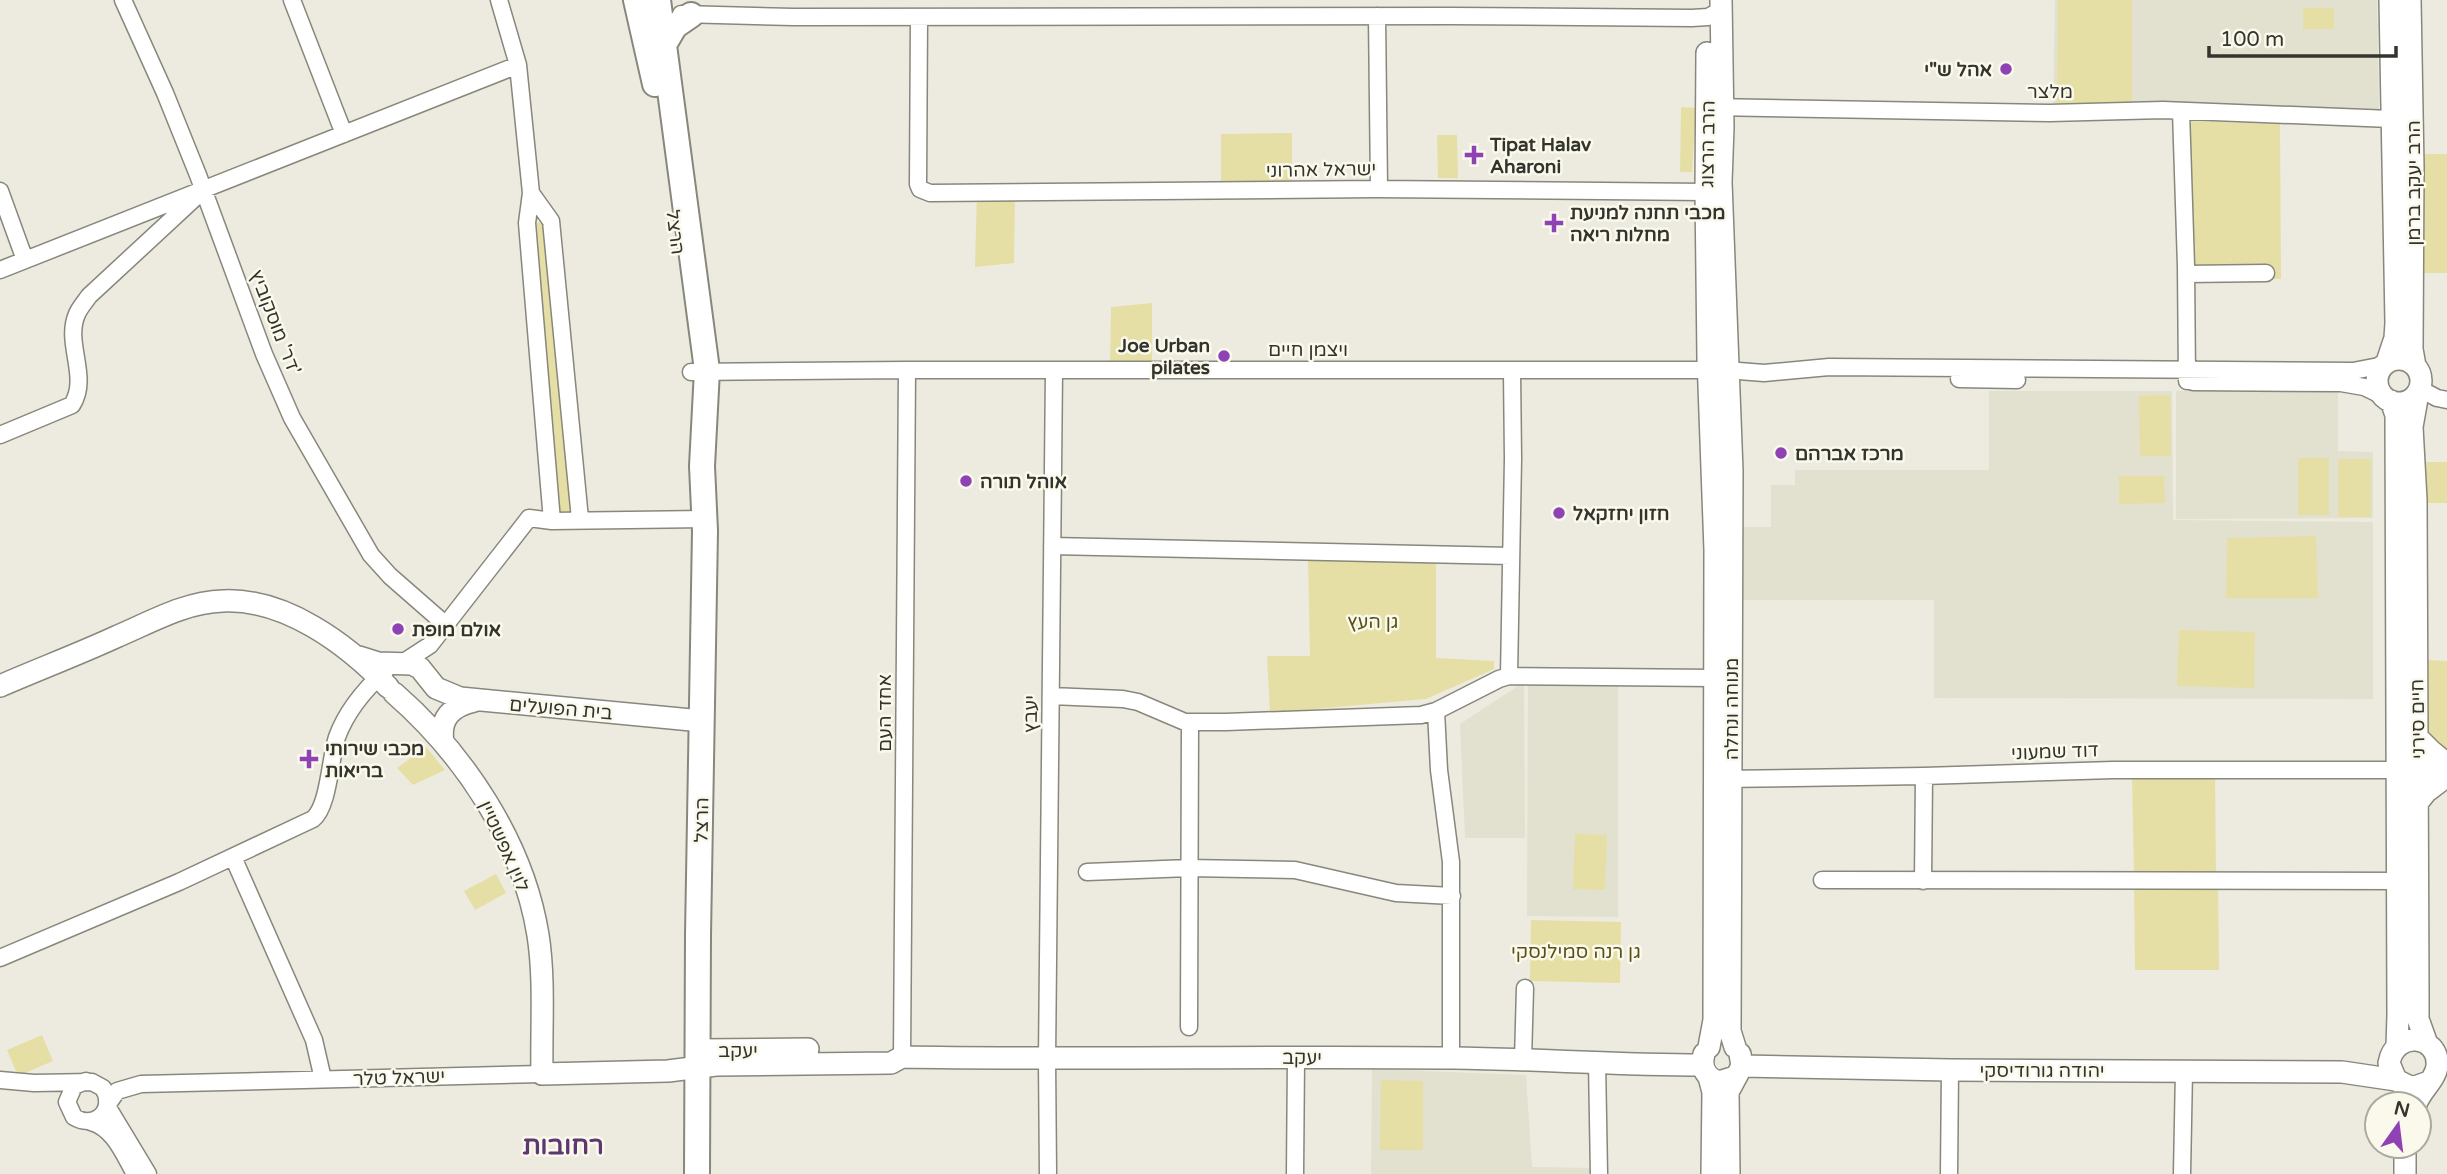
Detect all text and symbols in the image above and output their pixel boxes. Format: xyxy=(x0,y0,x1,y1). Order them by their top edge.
scale bar xyxy=(2209,14,2396,58)
text: 100 m xyxy=(2220,27,2284,52)
place label: אהל ש"י xyxy=(1924,59,1992,81)
marker: אהל ש"י xyxy=(1998,61,2014,77)
street label: מלצר xyxy=(2027,81,2073,103)
street label: הרב הרצוג xyxy=(1696,100,1720,188)
street label: הרב יעקב ברמן xyxy=(2403,120,2425,246)
place label: Tipat Halav Aharoni xyxy=(1489,134,1591,178)
marker: Tipat Halav Aharoni xyxy=(1464,145,1484,165)
street label: ישראל אהרוני xyxy=(1266,158,1376,182)
place label: מכבי תחנה למניעת מחלות ריאה xyxy=(1570,202,1725,246)
street label: הרצל xyxy=(661,208,689,256)
marker: מכבי תחנה למניעת מחלות ריאה xyxy=(1544,213,1564,233)
street label: דר' מוסקוביץ' xyxy=(245,267,305,378)
place label: Joe Urban pilates xyxy=(1117,335,1210,380)
street label: ויצמן חיים xyxy=(1268,339,1348,361)
marker: Joe Urban pilates xyxy=(1216,348,1232,364)
place label: מרכז אברהם xyxy=(1795,443,1904,465)
marker: מרכז אברהם xyxy=(1773,445,1789,461)
place label: אוהל תורה xyxy=(980,471,1067,493)
marker: אוהל תורה xyxy=(958,473,974,489)
place label: חזון יחזקאל xyxy=(1573,503,1670,525)
marker: חזון יחזקאל xyxy=(1551,505,1567,521)
park label: גן העץ xyxy=(1347,611,1399,633)
place label: אולם מופת xyxy=(412,619,501,641)
marker: אולם מופת xyxy=(390,621,406,637)
street label: מנוחה ונחלה xyxy=(1721,658,1743,760)
street label: אחד העם xyxy=(874,674,896,752)
street label: חיים סירני xyxy=(2406,679,2430,759)
street label: בית הפועלים xyxy=(508,694,614,724)
street label: יעבץ xyxy=(1020,695,1042,733)
place label: מכבי שירותי בריאות xyxy=(325,738,424,782)
street label: דוד שמעוני xyxy=(2011,739,2099,765)
marker: מכבי שירותי בריאות xyxy=(299,749,319,769)
street label: לוין אפשטיין xyxy=(474,797,534,895)
street label: הרצל xyxy=(691,797,713,843)
park label: גן רנה סמילנסקי xyxy=(1511,941,1641,963)
street label: יעקב xyxy=(718,1040,758,1062)
street label: יעקב xyxy=(1282,1047,1322,1069)
street label: יהודה גורודיסקי xyxy=(1979,1060,2105,1082)
street label: ישראל טלר xyxy=(353,1065,446,1091)
north arrow xyxy=(2363,1090,2433,1160)
text: N xyxy=(2392,1097,2412,1122)
district label: רחובות xyxy=(522,1130,604,1161)

